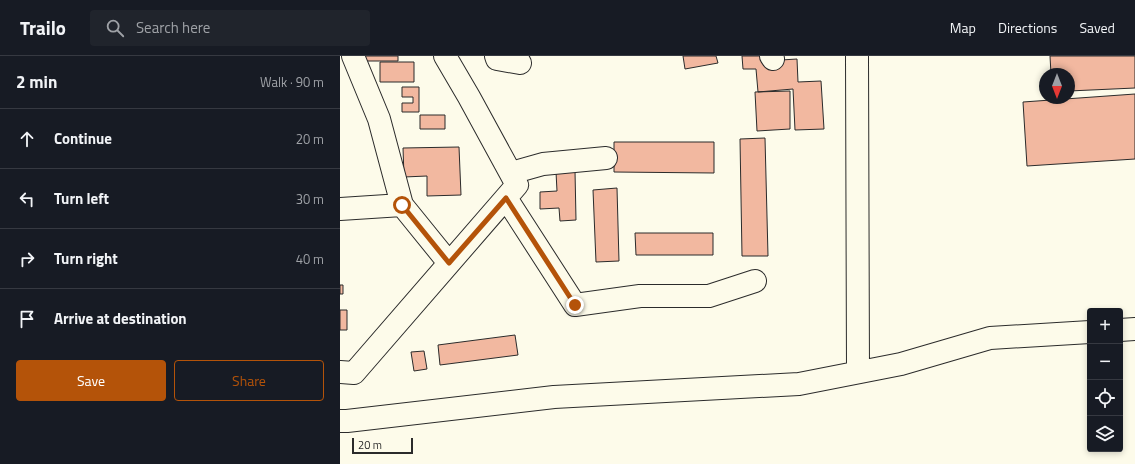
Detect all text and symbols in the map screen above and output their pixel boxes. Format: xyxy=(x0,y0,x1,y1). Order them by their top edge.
search box xyxy=(90,10,370,46)
text: Trailo xyxy=(20,13,66,42)
text: Search here xyxy=(136,16,210,39)
icon: search xyxy=(104,17,126,39)
text: Map xyxy=(950,17,976,38)
text: Directions xyxy=(998,17,1057,38)
text: Saved xyxy=(1079,17,1115,38)
north arrow xyxy=(1039,68,1075,104)
text: 2 min xyxy=(16,69,57,95)
text: Walk · 90 m xyxy=(260,72,324,92)
text: Continue xyxy=(54,127,112,150)
icon: ahead xyxy=(16,128,38,150)
text: 20 m xyxy=(296,129,324,149)
text: Turn left xyxy=(54,187,109,210)
icon: left xyxy=(16,188,38,210)
text: 30 m xyxy=(296,189,324,209)
route start xyxy=(393,196,411,214)
text: Turn right xyxy=(54,247,118,270)
icon: right xyxy=(16,248,38,270)
text: 40 m xyxy=(296,249,324,269)
route end xyxy=(566,296,584,314)
text: Arrive at destination xyxy=(54,307,187,330)
icon: arrive xyxy=(16,308,38,330)
map controls xyxy=(1087,308,1123,452)
button: + xyxy=(1087,308,1123,344)
button: − xyxy=(1087,344,1123,380)
button: Save xyxy=(16,360,166,401)
button: Share xyxy=(174,360,324,401)
button: locate xyxy=(1087,380,1123,416)
button: layers xyxy=(1087,416,1123,452)
scale bar xyxy=(352,436,413,455)
text: 20 m xyxy=(358,437,382,453)

